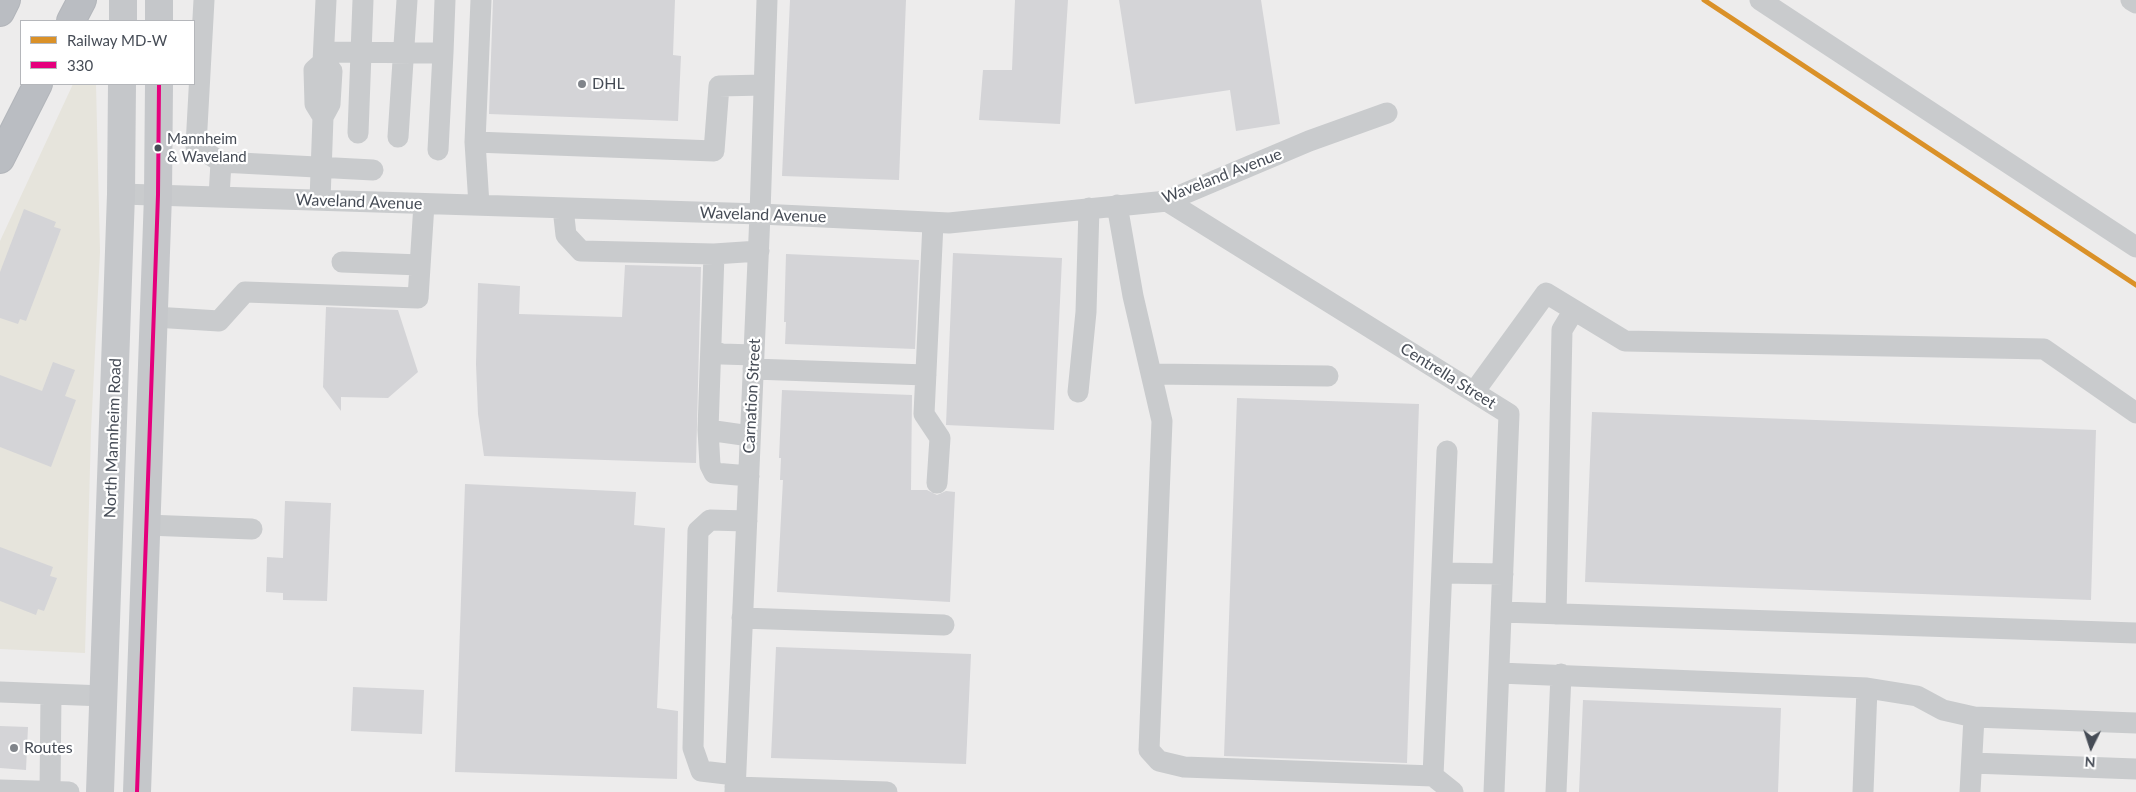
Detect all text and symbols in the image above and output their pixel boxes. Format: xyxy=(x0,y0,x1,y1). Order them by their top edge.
legend xyxy=(20,20,195,85)
text: Railway MD-W xyxy=(67,31,167,49)
text: 330 xyxy=(67,56,93,74)
place label: DHL xyxy=(592,74,625,94)
marker: DHL xyxy=(576,78,588,90)
place label: Mannheim & Waveland xyxy=(167,130,247,165)
marker: Mannheim & Waveland xyxy=(153,143,163,153)
street label: Waveland Avenue xyxy=(1159,144,1285,208)
street label: Waveland Avenue xyxy=(295,190,423,214)
street label: Waveland Avenue xyxy=(699,203,827,227)
street label: Carnation Street xyxy=(739,338,765,454)
street label: Centrella Street xyxy=(1397,339,1499,413)
street label: North Mannheim Road xyxy=(101,358,125,518)
north arrow xyxy=(2066,722,2116,772)
place label: Routes xyxy=(24,738,73,758)
marker: Routes xyxy=(8,742,20,754)
text: N xyxy=(2084,754,2096,771)

